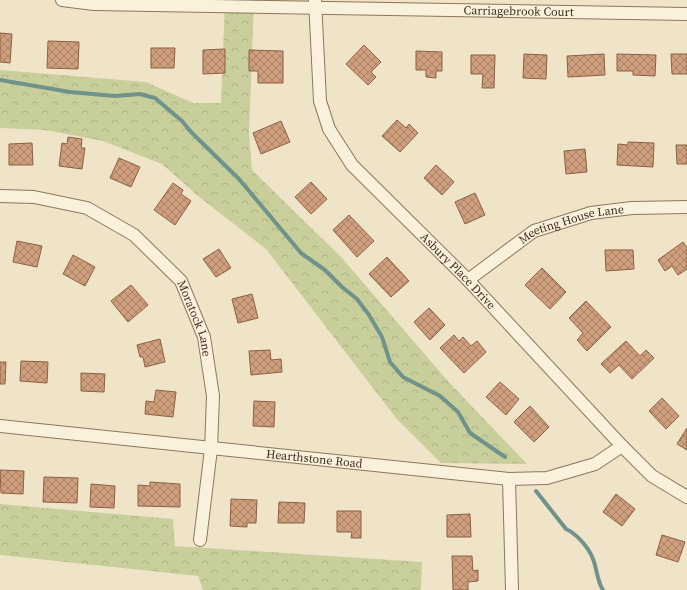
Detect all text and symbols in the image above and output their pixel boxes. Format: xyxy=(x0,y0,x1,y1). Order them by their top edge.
street label: Carriagebrook Court xyxy=(464,2,574,20)
street label: Meeting House Lane xyxy=(515,201,625,248)
street label: Asbury Place Drive xyxy=(417,229,499,313)
street label: Moratock Lane xyxy=(173,278,215,358)
street label: Hearthstone Road xyxy=(265,446,363,472)

